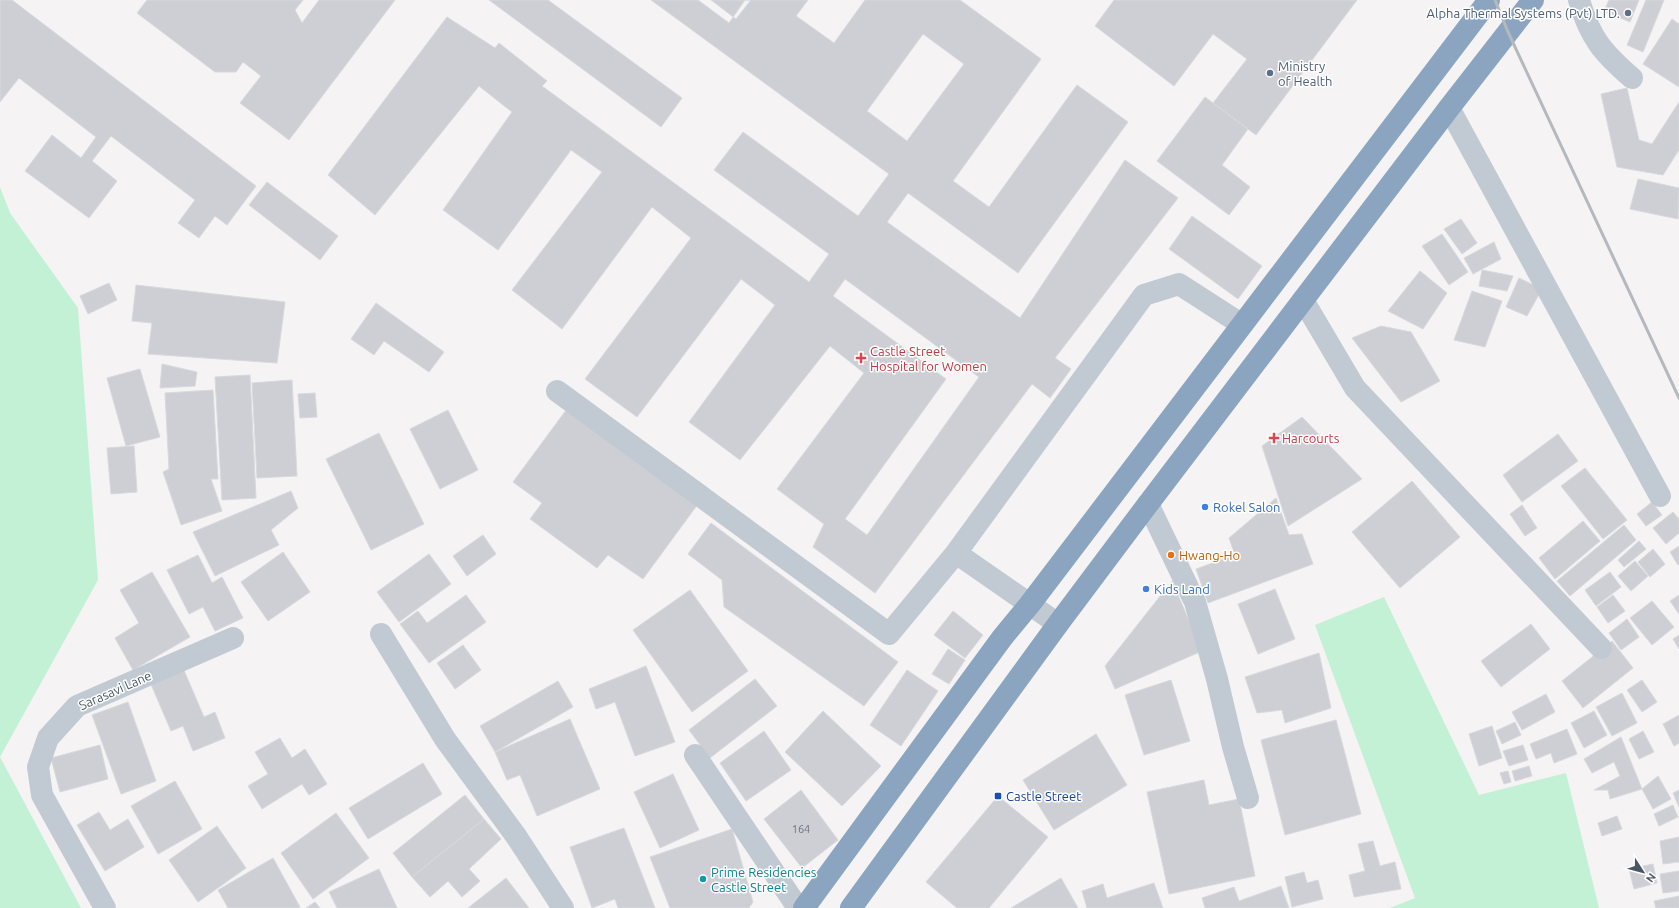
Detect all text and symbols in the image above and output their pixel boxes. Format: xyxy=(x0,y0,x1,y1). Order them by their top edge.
place label: Alpha Thermal Systems (Pvt) LTD. xyxy=(1427,6,1620,21)
marker: Alpha Thermal Systems (Pvt) LTD. xyxy=(1623,8,1633,18)
place label: Ministry of Health xyxy=(1278,59,1332,88)
marker: Ministry of Health xyxy=(1265,68,1275,78)
place label: Castle Street Hospital for Women xyxy=(870,344,987,373)
marker: Castle Street Hospital for Women xyxy=(855,352,867,364)
place label: Harcourts xyxy=(1282,431,1340,445)
marker: Harcourts xyxy=(1269,433,1279,443)
place label: Rokel Salon xyxy=(1213,500,1281,514)
marker: Rokel Salon xyxy=(1200,502,1210,512)
place label: Hwang-Ho xyxy=(1179,548,1240,562)
marker: Hwang-Ho xyxy=(1166,550,1176,560)
place label: Kids Land xyxy=(1154,582,1210,596)
marker: Kids Land xyxy=(1141,584,1151,594)
street label: Sarasavi Lane xyxy=(77,668,153,712)
place label: Castle Street xyxy=(1006,789,1081,803)
marker: Castle Street xyxy=(993,791,1003,801)
house number: 164 xyxy=(792,823,810,835)
north arrow xyxy=(1623,852,1663,892)
place label: Prime Residencies Castle Street xyxy=(711,865,817,894)
text: N xyxy=(1644,871,1658,885)
marker: Prime Residencies Castle Street xyxy=(698,874,708,884)

